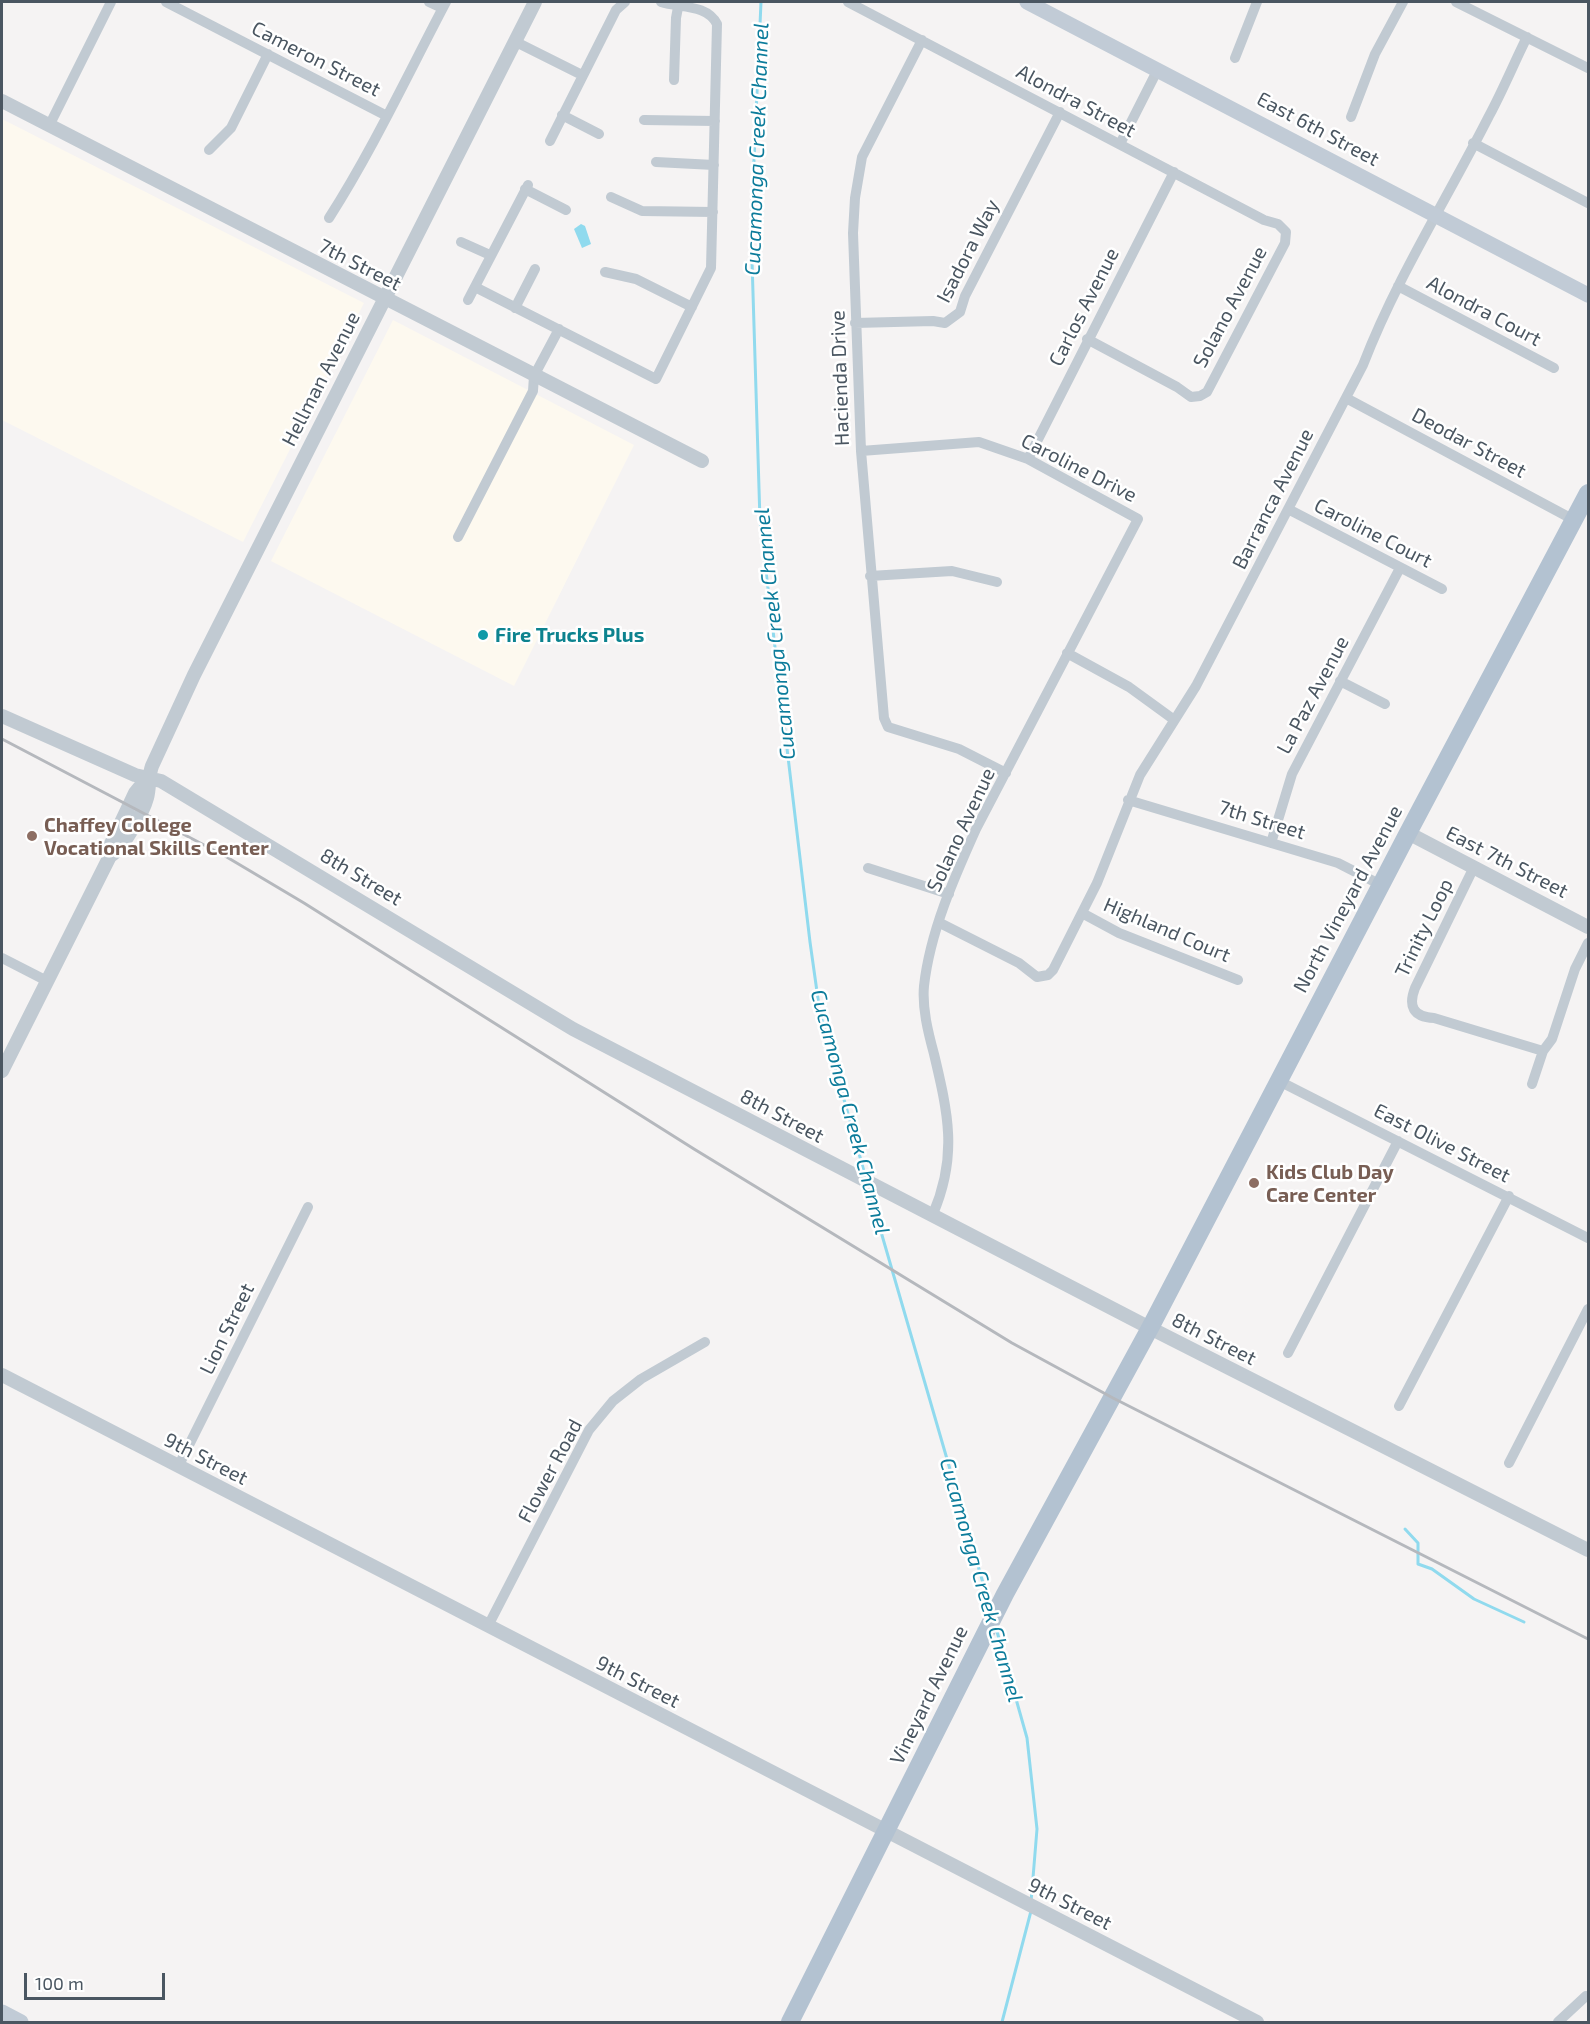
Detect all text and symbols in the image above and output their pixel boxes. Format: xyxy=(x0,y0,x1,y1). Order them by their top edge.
street label: Cameron Street xyxy=(248,16,384,102)
water label: Cucamonga Creek Channel xyxy=(740,22,774,276)
street label: Alondra Street xyxy=(1012,59,1140,143)
street label: East 6th Street xyxy=(1253,87,1383,171)
street label: Isadora Way xyxy=(932,195,1004,307)
street label: 7th Street xyxy=(315,234,405,296)
street label: Solano Avenue xyxy=(1188,242,1272,372)
street label: Carlos Avenue xyxy=(1044,244,1124,370)
street label: Alondra Court xyxy=(1423,271,1545,351)
street label: Hellman Avenue xyxy=(277,308,365,450)
street label: Hacienda Drive xyxy=(826,310,854,446)
street label: Deodar Street xyxy=(1408,403,1530,483)
street label: Barranca Avenue xyxy=(1227,425,1319,573)
street label: Caroline Drive xyxy=(1017,429,1141,507)
street label: Caroline Court xyxy=(1310,493,1436,573)
water label: Cucamonga Creek Channel xyxy=(749,507,801,761)
place label: Fire Trucks Plus xyxy=(495,623,644,647)
marker: Fire Trucks Plus xyxy=(476,628,490,642)
street label: La Paz Avenue xyxy=(1272,632,1354,758)
street label: Solano Avenue xyxy=(922,764,1000,896)
street label: 7th Street xyxy=(1216,795,1308,845)
street label: North Vineyard Avenue xyxy=(1288,801,1408,997)
place label: Chaffey College Vocational Skills Center xyxy=(44,813,269,860)
street label: East 7th Street xyxy=(1442,821,1572,903)
marker: Chaffey College Vocational Skills Center xyxy=(25,829,39,843)
street label: 8th Street xyxy=(316,843,406,911)
street label: Trinity Loop xyxy=(1390,875,1458,981)
street label: Highland Court xyxy=(1100,893,1234,967)
water label: Cucamonga Creek Channel xyxy=(805,987,895,1237)
street label: 8th Street xyxy=(736,1084,828,1148)
street label: East Olive Street xyxy=(1370,1098,1514,1188)
place label: Kids Club Day Care Center xyxy=(1266,1160,1394,1207)
marker: Kids Club Day Care Center xyxy=(1247,1176,1261,1190)
street label: Lion Street xyxy=(195,1280,259,1378)
street label: 8th Street xyxy=(1168,1308,1260,1370)
street label: Flower Road xyxy=(513,1415,587,1527)
street label: 9th Street xyxy=(160,1428,252,1490)
water label: Cucamonga Creek Channel xyxy=(934,1455,1028,1705)
street label: Vineyard Avenue xyxy=(885,1622,973,1768)
street label: 9th Street xyxy=(592,1651,684,1713)
street label: 9th Street xyxy=(1024,1873,1116,1935)
scale bar xyxy=(27,1961,168,1999)
text: 100 m xyxy=(35,1972,84,1994)

